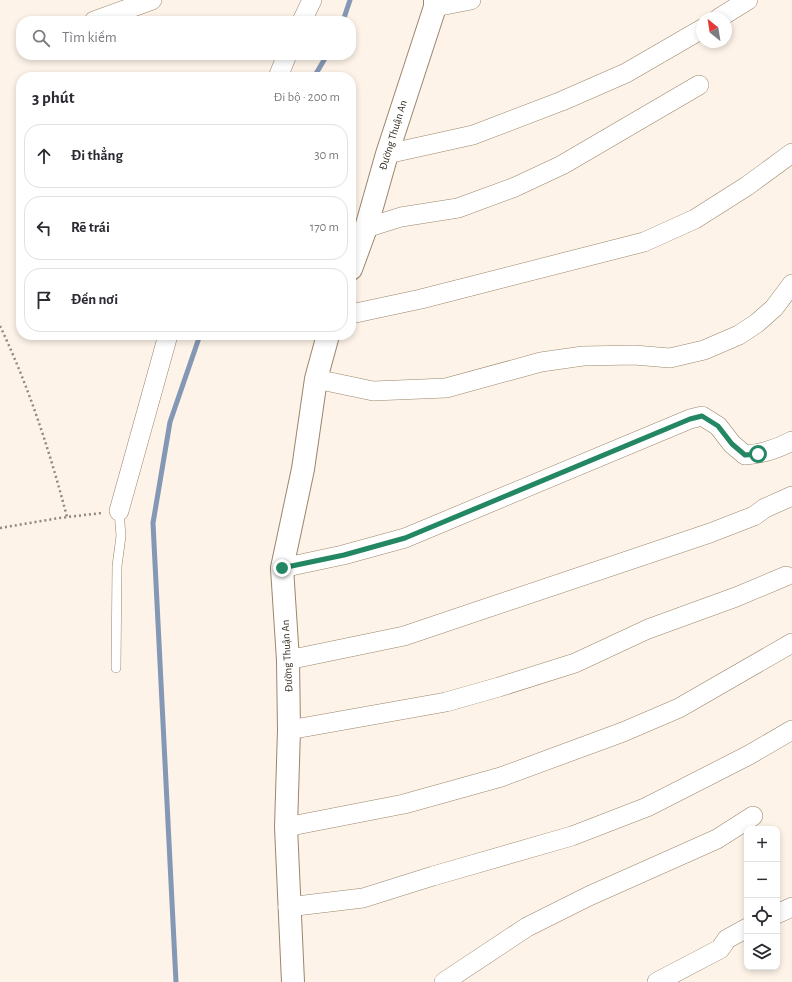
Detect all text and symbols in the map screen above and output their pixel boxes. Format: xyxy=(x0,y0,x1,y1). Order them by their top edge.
north arrow xyxy=(696,12,732,48)
search box xyxy=(16,16,356,60)
icon: search xyxy=(30,27,52,49)
text: Tìm kiếm xyxy=(62,30,117,45)
text: 3 phút xyxy=(32,89,74,106)
text: Đi bộ · 200 m xyxy=(274,91,340,104)
street label: Đường Thuận An xyxy=(377,99,409,171)
icon: ahead xyxy=(33,145,55,167)
text: Đi thẳng xyxy=(71,148,123,163)
text: 30 m xyxy=(314,149,339,162)
icon: left xyxy=(33,217,55,239)
text: Rẽ trái xyxy=(71,220,110,235)
text: 170 m xyxy=(310,221,339,234)
icon: arrive xyxy=(33,289,55,311)
text: Đến nơi xyxy=(71,292,118,307)
route start xyxy=(749,445,767,463)
route end xyxy=(273,559,291,577)
street label: Đường Thuận An xyxy=(280,620,294,692)
map controls xyxy=(744,826,780,970)
button: + xyxy=(744,826,780,862)
button: − xyxy=(744,862,780,898)
button: locate xyxy=(744,898,780,934)
button: layers xyxy=(744,934,780,970)

